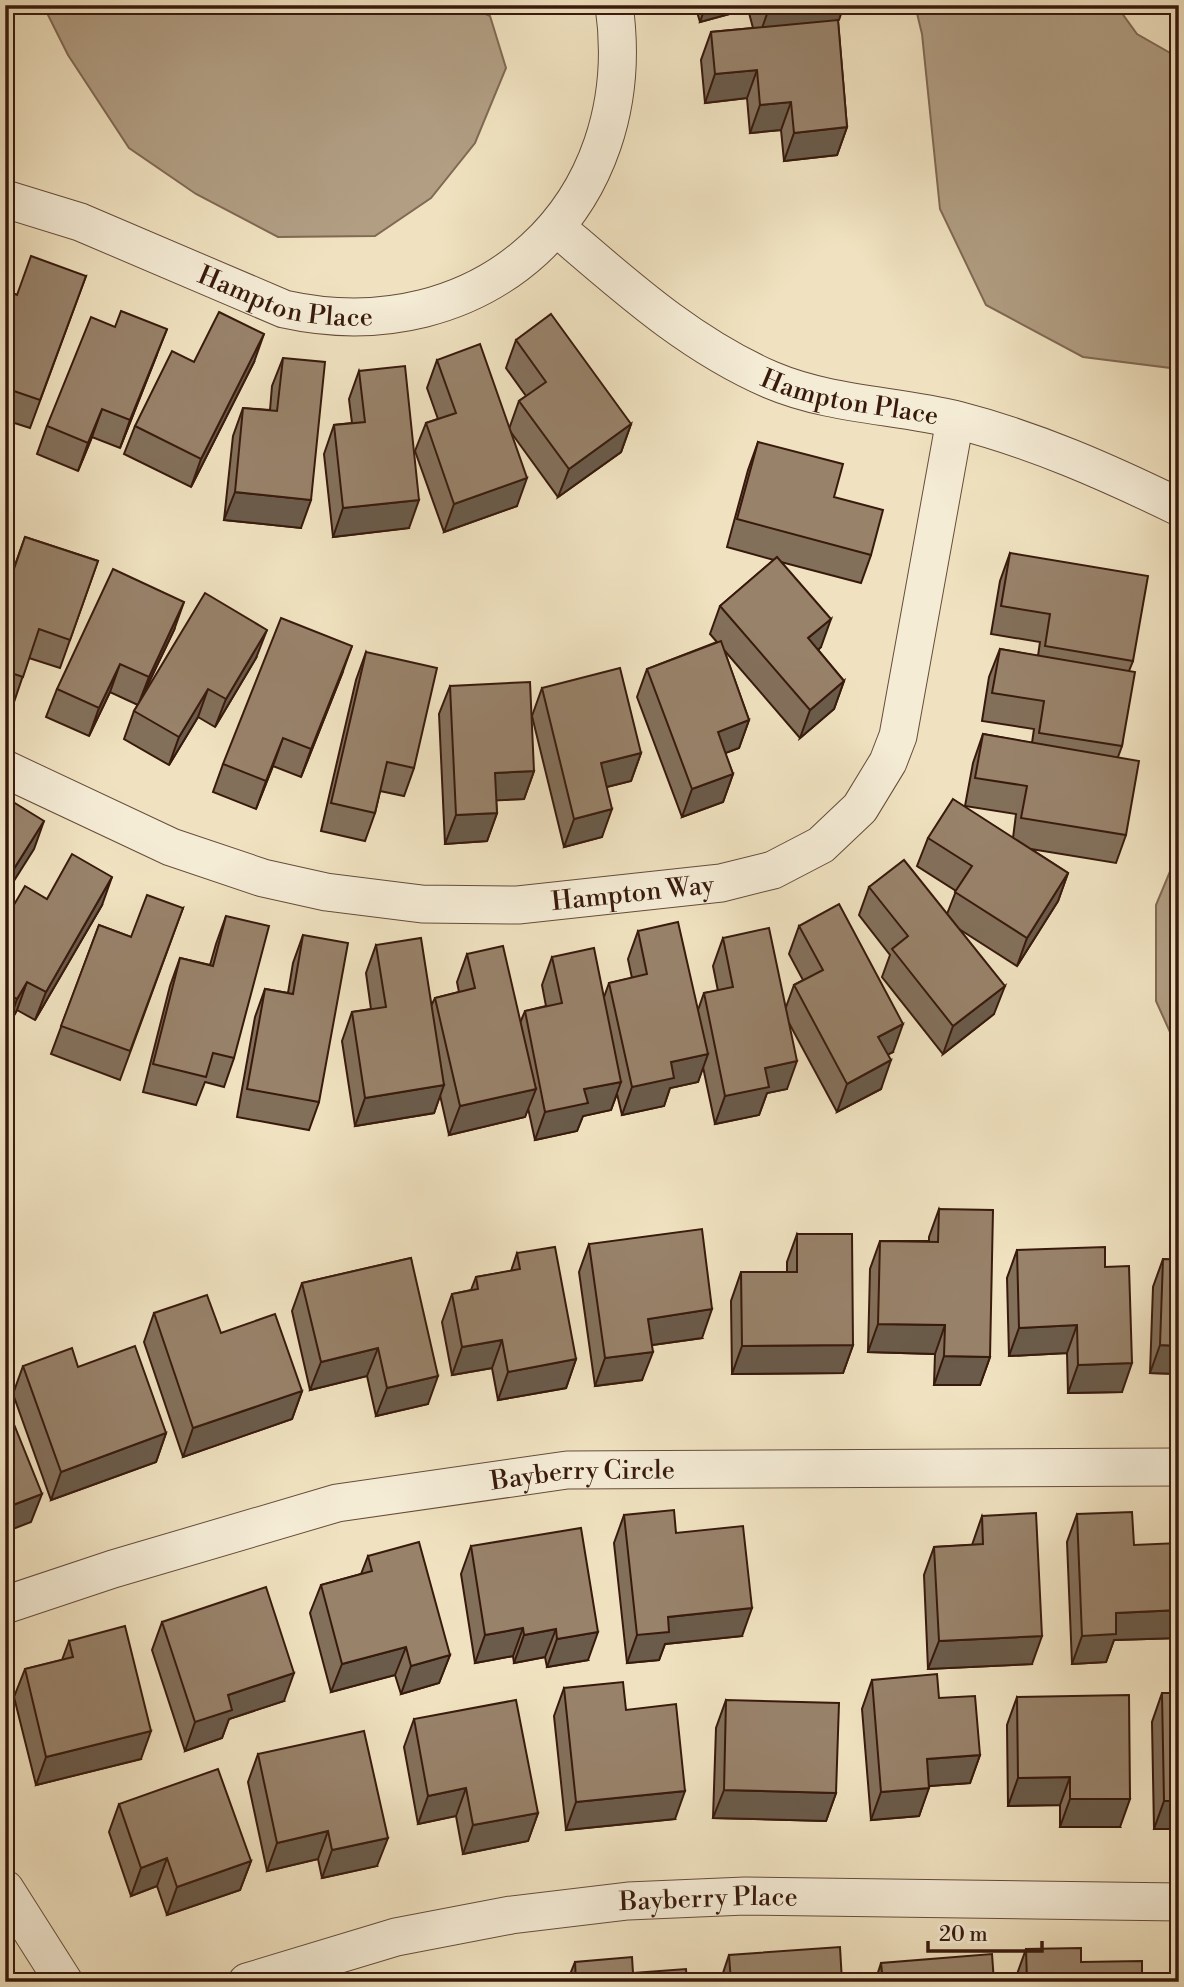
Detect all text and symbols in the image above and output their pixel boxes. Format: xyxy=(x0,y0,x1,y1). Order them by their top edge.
street label: Hampton Place xyxy=(193,259,373,334)
street label: Hampton Place xyxy=(756,363,941,433)
street label: Hampton Way xyxy=(550,869,716,918)
street label: Bayberry Circle xyxy=(487,1454,675,1498)
street label: Bayberry Place xyxy=(617,1881,798,1918)
scale bar xyxy=(928,1910,1042,1954)
text: 20 m xyxy=(939,1922,988,1948)

